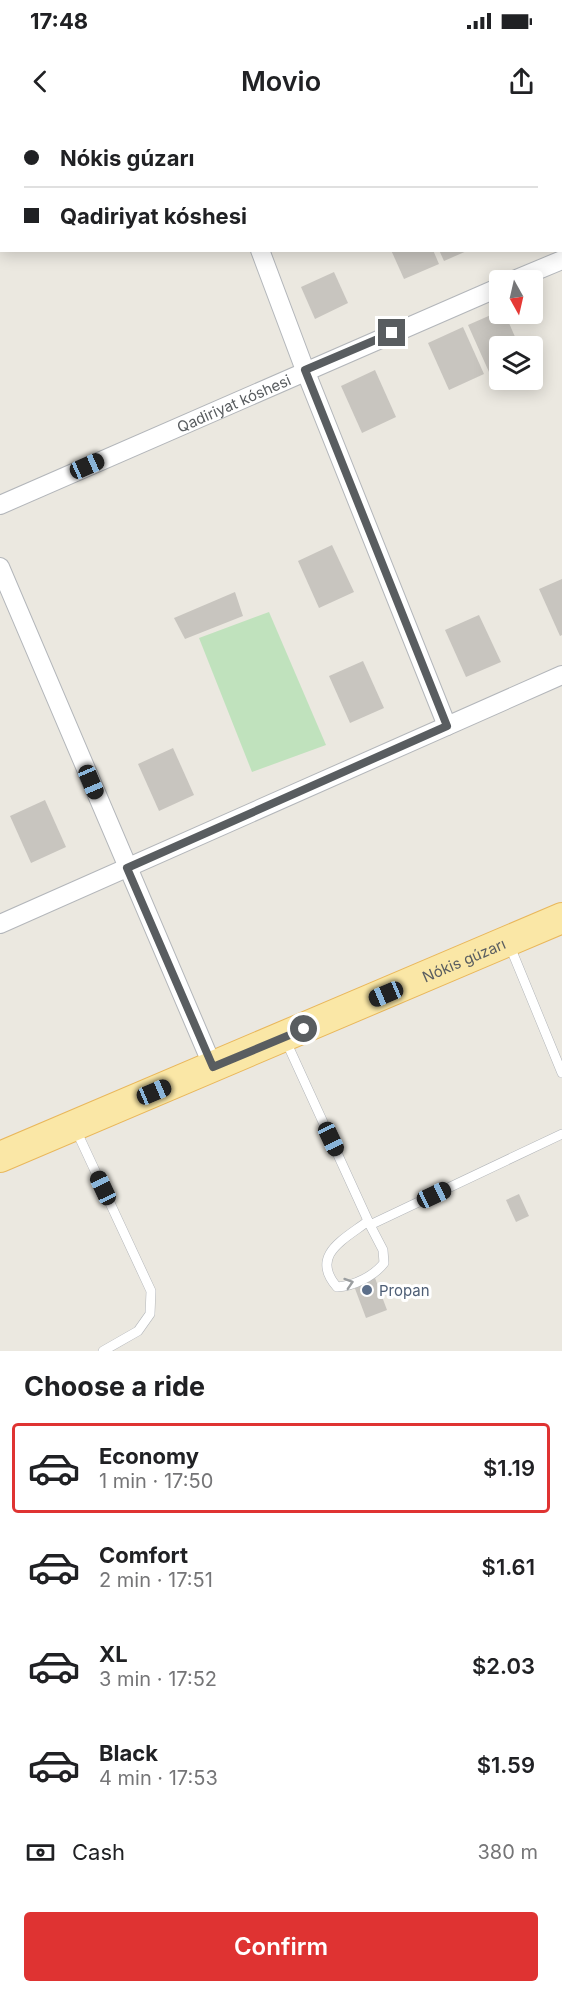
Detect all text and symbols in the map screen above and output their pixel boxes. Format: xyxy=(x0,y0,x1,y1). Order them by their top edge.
text: 17:48 xyxy=(30,8,88,34)
icon: back xyxy=(24,65,57,98)
text: Movio xyxy=(241,65,321,98)
icon: share xyxy=(505,65,538,98)
text: Nókis gúzarı xyxy=(60,145,195,171)
text: Qadiriyat kóshesi xyxy=(60,203,247,229)
north arrow xyxy=(489,270,543,324)
map controls xyxy=(489,270,543,390)
route end xyxy=(378,319,405,346)
button: layers xyxy=(489,336,543,390)
street label: Qadiriyat kóshesi xyxy=(174,370,294,436)
car xyxy=(67,450,107,482)
car xyxy=(76,762,106,802)
street label: Nókis gúzarı xyxy=(419,934,508,986)
car xyxy=(366,979,406,1009)
route start xyxy=(290,1015,317,1042)
car xyxy=(134,1077,174,1107)
car xyxy=(315,1119,347,1159)
car xyxy=(87,1168,119,1208)
car xyxy=(414,1179,454,1211)
one-way arrow xyxy=(343,1278,354,1290)
place label: Propan xyxy=(379,1281,430,1300)
marker: Propan xyxy=(360,1283,374,1297)
text: Choose a ride xyxy=(24,1370,205,1403)
icon: car xyxy=(27,1441,81,1495)
text: Economy xyxy=(99,1443,199,1469)
text: $1.19 xyxy=(483,1455,535,1481)
text: 1 min · 17:50 xyxy=(99,1469,213,1493)
icon: car xyxy=(27,1540,81,1594)
text: Comfort xyxy=(99,1542,188,1568)
text: $1.61 xyxy=(482,1554,535,1580)
text: 2 min · 17:51 xyxy=(99,1568,213,1592)
icon: car xyxy=(27,1639,81,1693)
text: XL xyxy=(99,1641,128,1667)
text: $2.03 xyxy=(472,1653,535,1679)
text: 3 min · 17:52 xyxy=(99,1667,217,1691)
icon: car xyxy=(27,1738,81,1792)
text: Black xyxy=(99,1740,158,1766)
text: $1.59 xyxy=(477,1752,535,1778)
text: 4 min · 17:53 xyxy=(99,1766,218,1790)
icon: cash xyxy=(24,1836,57,1869)
text: Cash xyxy=(72,1839,125,1865)
text: 380 m xyxy=(478,1840,538,1864)
button: Confirm xyxy=(24,1912,538,1981)

